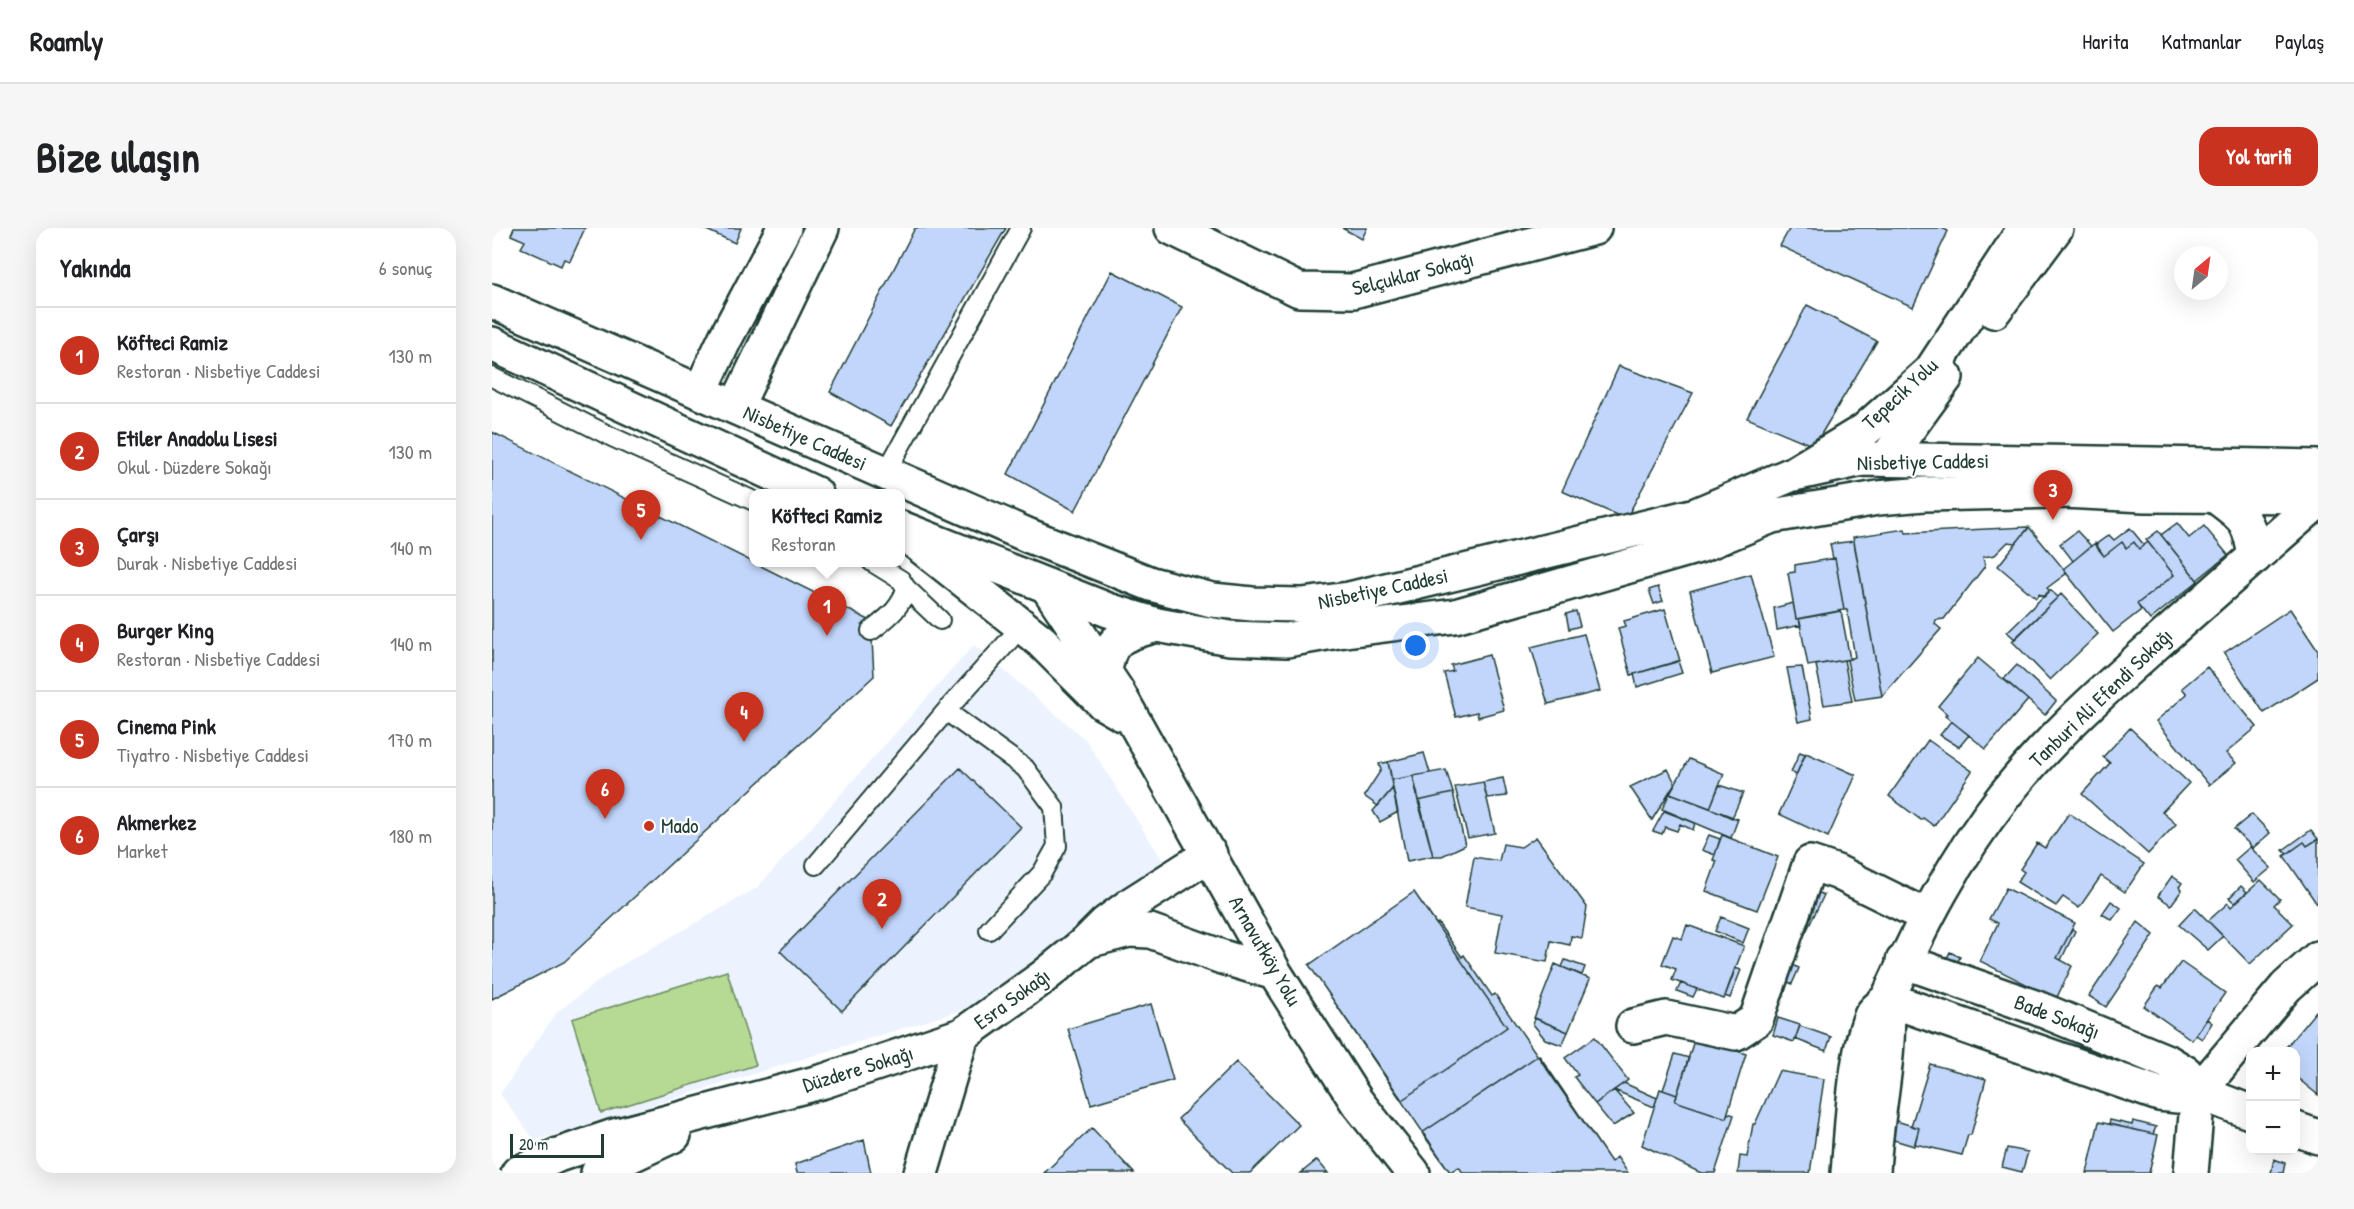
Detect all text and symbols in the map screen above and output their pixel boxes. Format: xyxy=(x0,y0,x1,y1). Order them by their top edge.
text: Roamly xyxy=(30,22,103,60)
text: Harita xyxy=(2082,27,2129,56)
text: Katmanlar xyxy=(2162,27,2242,56)
text: Paylaş xyxy=(2275,27,2324,56)
button: Yol tarifi xyxy=(2199,127,2318,186)
text: Bize ulaşın xyxy=(36,128,200,185)
street label: Selçuklar Sokağı xyxy=(1349,244,1477,303)
north arrow xyxy=(2174,246,2228,300)
text: Yakında xyxy=(60,250,130,285)
text: 6 sonuç xyxy=(379,254,432,281)
text: Köfteci Ramiz xyxy=(117,327,228,357)
text: 1 xyxy=(76,342,83,369)
text: 130 m xyxy=(389,342,432,369)
street label: Tepecik Yolu xyxy=(1856,351,1944,436)
text: Restoran · Nisbetiye Caddesi xyxy=(117,357,320,384)
street label: Nisbetiye Caddesi xyxy=(739,397,872,478)
text: Etiler Anadolu Lisesi xyxy=(117,423,278,453)
text: 2 xyxy=(75,438,84,465)
text: 130 m xyxy=(389,438,432,465)
street label: Nisbetiye Caddesi xyxy=(1857,446,1989,477)
text: Okul · Düzdere Sokağı xyxy=(117,453,272,480)
pin: 3 xyxy=(2034,470,2072,520)
popup xyxy=(749,489,905,567)
pin: 5 xyxy=(622,490,660,540)
text: Köfteci Ramiz xyxy=(771,500,883,530)
text: Çarşı xyxy=(117,519,160,549)
text: Restoran xyxy=(771,530,836,557)
text: 3 xyxy=(75,534,84,561)
text: 140 m xyxy=(390,534,432,561)
text: Durak · Nisbetiye Caddesi xyxy=(117,549,297,576)
street label: Nisbetiye Caddesi xyxy=(1315,561,1451,616)
pin: 1 xyxy=(808,586,846,636)
text: Burger King xyxy=(117,615,214,645)
street label: Tanburi Ali Efendi Sokağı xyxy=(2023,622,2179,774)
text: 4 xyxy=(76,630,83,657)
text: 140 m xyxy=(390,630,432,657)
your location xyxy=(1401,631,1430,660)
text: Restoran · Nisbetiye Caddesi xyxy=(117,645,320,672)
pin: 4 xyxy=(724,692,764,742)
text: Cinema Pink xyxy=(117,711,216,741)
text: 5 xyxy=(75,726,84,753)
text: 170 m xyxy=(388,726,432,753)
text: Tiyatro · Nisbetiye Caddesi xyxy=(117,741,309,768)
pin: 6 xyxy=(586,770,624,819)
text: Akmerkez xyxy=(117,807,196,837)
place label: Mado xyxy=(661,811,698,840)
marker: Mado xyxy=(642,819,656,833)
text: 6 xyxy=(76,822,83,849)
text: 180 m xyxy=(389,822,432,849)
text: Market xyxy=(117,837,168,864)
pin: 2 xyxy=(862,880,902,929)
street label: Arnavutköy Yolu xyxy=(1222,890,1309,1012)
street label: Esra Sokağı xyxy=(968,961,1056,1036)
street label: Bade Sokağı xyxy=(2010,987,2104,1046)
street label: Düzdere Sokağı xyxy=(799,1038,917,1099)
map controls xyxy=(2246,1047,2300,1155)
button: + xyxy=(2246,1047,2300,1101)
button: − xyxy=(2246,1101,2300,1155)
scale bar xyxy=(510,1131,604,1158)
text: 20 m xyxy=(519,1133,548,1155)

